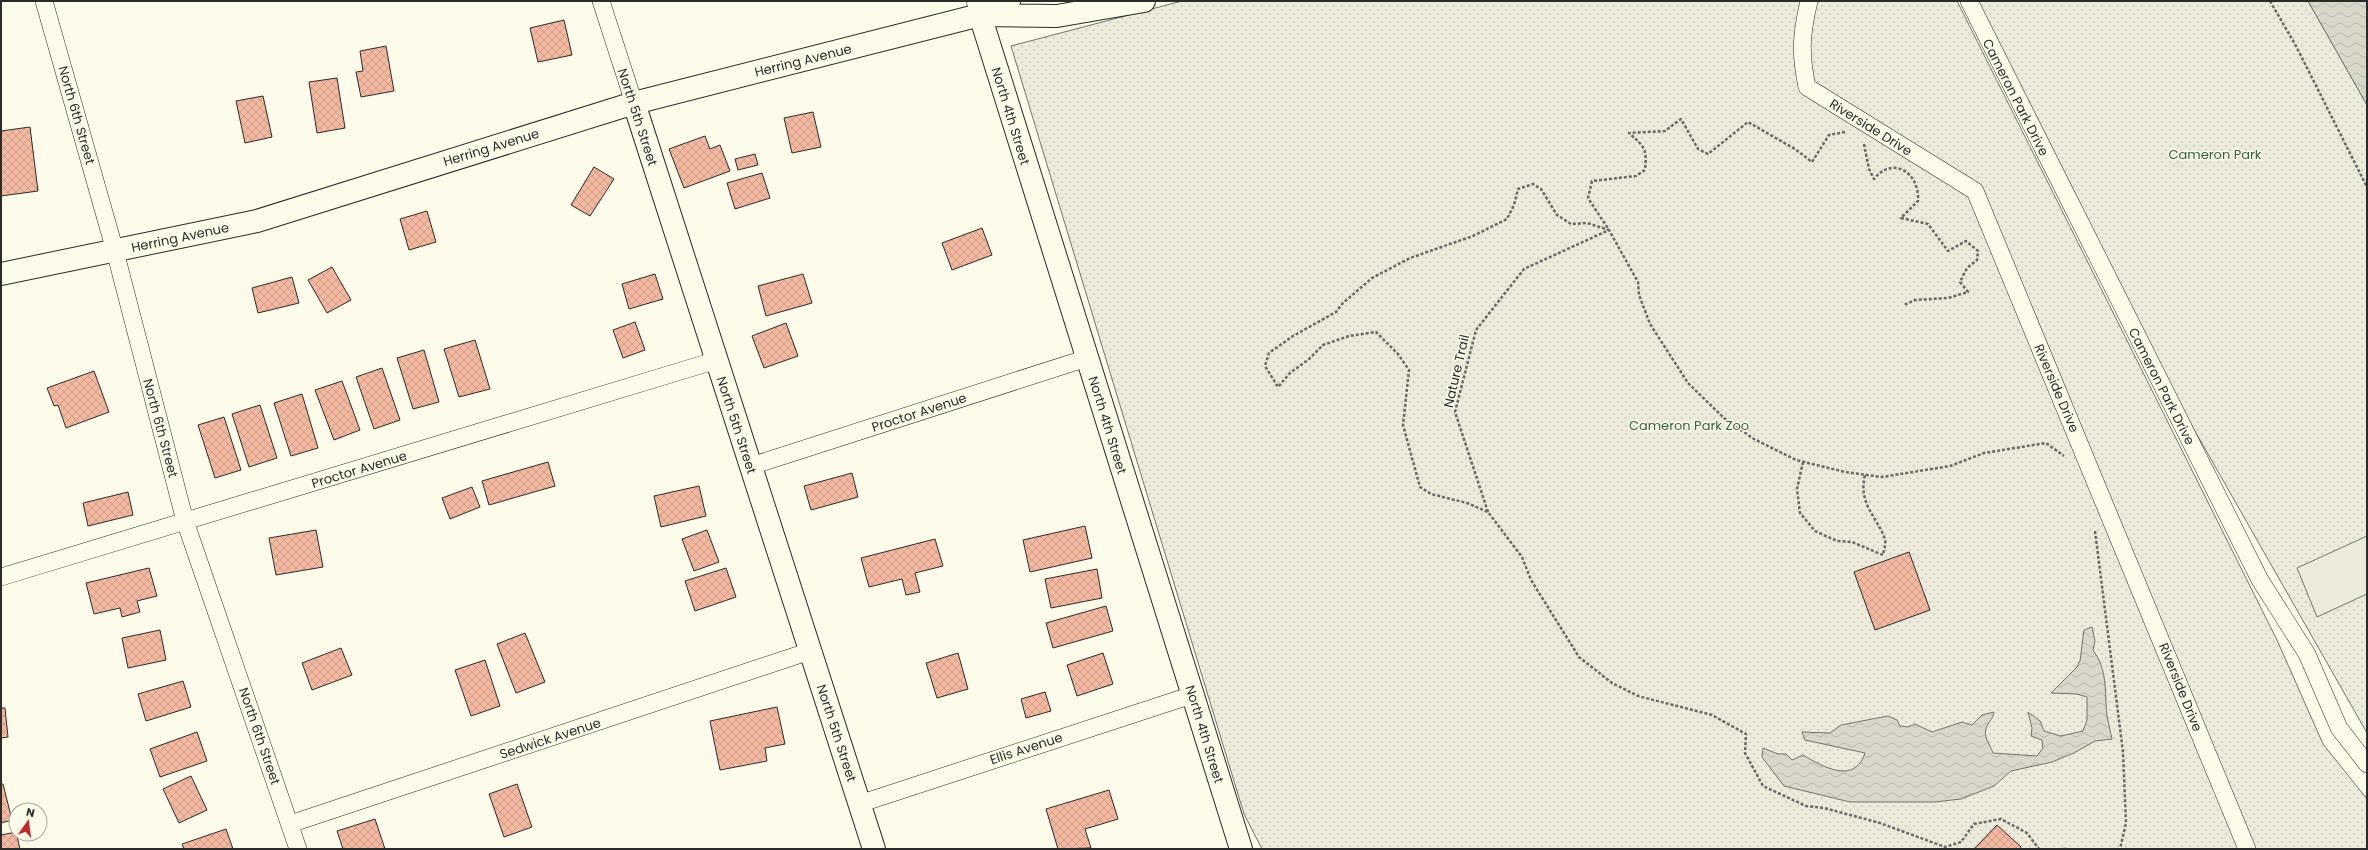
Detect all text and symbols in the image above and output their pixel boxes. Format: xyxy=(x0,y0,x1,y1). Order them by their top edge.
street label: Cameron Park Drive xyxy=(1978,35,2053,159)
street label: Herring Avenue xyxy=(753,39,854,82)
street label: North 6th Street xyxy=(53,64,100,167)
street label: North 4th Street xyxy=(987,65,1035,168)
street label: North 5th Street xyxy=(613,66,662,169)
street label: Riverside Drive xyxy=(1826,94,1916,160)
street label: Herring Avenue xyxy=(441,124,541,171)
park label: Cameron Park xyxy=(2168,145,2262,164)
street label: Herring Avenue xyxy=(130,218,231,257)
street label: Cameron Park Drive xyxy=(2124,324,2199,448)
street label: Nature Trail xyxy=(1439,333,1474,410)
street label: Riverside Drive xyxy=(2029,341,2084,435)
street label: North 5th Street xyxy=(712,374,761,477)
street label: North 4th Street xyxy=(1084,374,1132,477)
street label: North 6th Street xyxy=(138,377,183,480)
street label: Proctor Avenue xyxy=(869,388,969,437)
park label: Cameron Park Zoo xyxy=(1629,416,1749,435)
street label: Proctor Avenue xyxy=(309,446,409,493)
street label: Riverside Drive xyxy=(2154,640,2207,734)
street label: North 5th Street xyxy=(812,682,861,785)
street label: North 4th Street xyxy=(1181,683,1229,786)
street label: North 6th Street xyxy=(234,685,285,788)
street label: Sedwick Avenue xyxy=(497,713,603,764)
street label: Ellis Avenue xyxy=(987,728,1065,769)
north arrow xyxy=(8,802,48,842)
text: N xyxy=(24,804,36,821)

